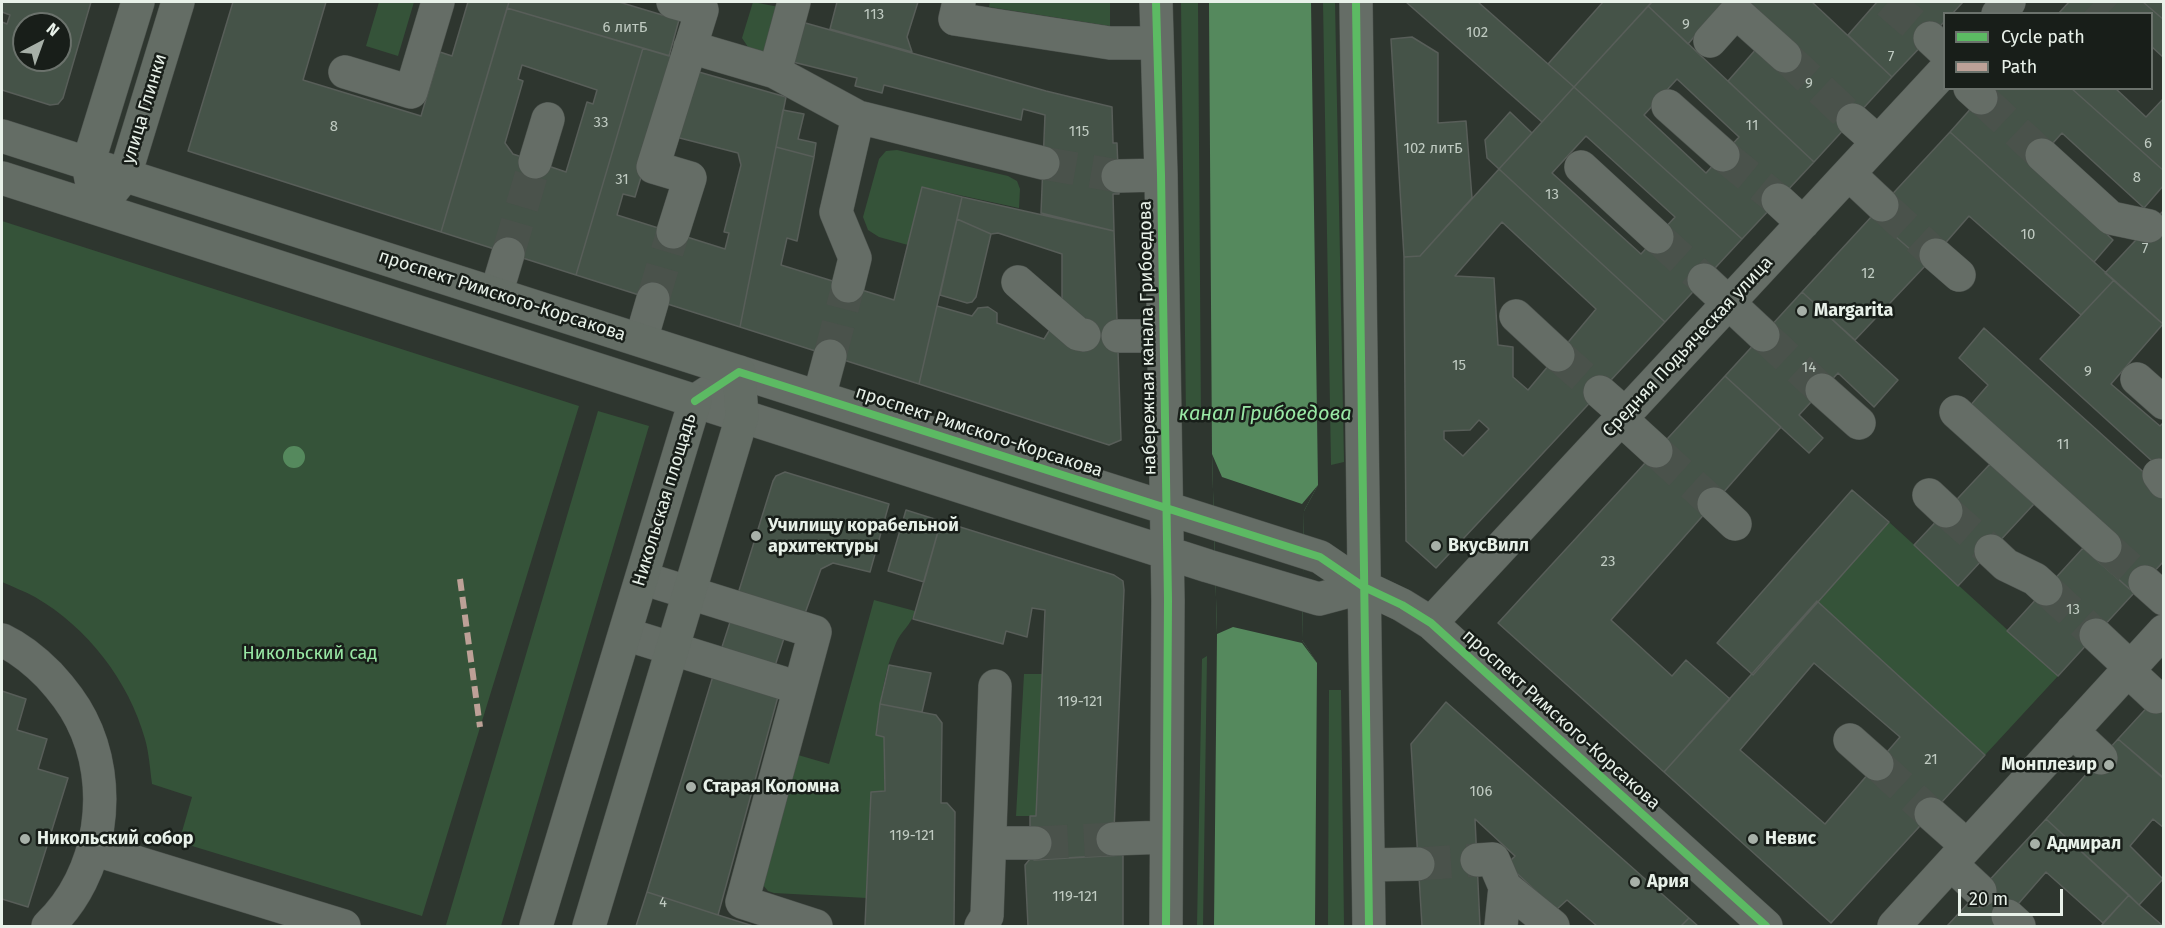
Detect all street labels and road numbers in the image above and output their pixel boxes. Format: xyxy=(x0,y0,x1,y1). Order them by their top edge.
street label: улица Глинки xyxy=(118,51,172,167)
street label: набережная канала Грибоедова xyxy=(1135,200,1161,476)
street label: проспект Римского-Корсакова xyxy=(376,246,628,346)
street label: Средняя Подьяческая улица xyxy=(1598,252,1778,442)
street label: проспект Римского-Корсакова xyxy=(853,382,1105,482)
street label: Никольская площадь xyxy=(628,411,702,589)
street label: проспект Римского-Корсакова xyxy=(1458,625,1664,815)

